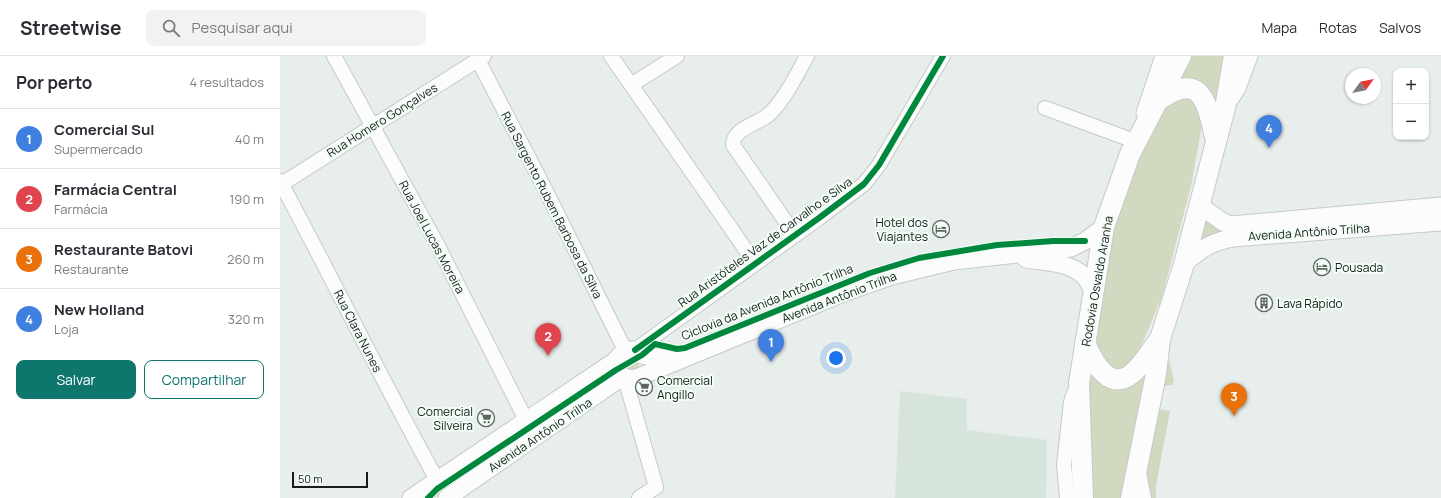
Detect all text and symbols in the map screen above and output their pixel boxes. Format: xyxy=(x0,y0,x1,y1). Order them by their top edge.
search box xyxy=(146,10,426,46)
text: Streetwise xyxy=(20,15,122,41)
icon: search xyxy=(160,17,182,39)
text: Pesquisar aqui xyxy=(192,17,293,38)
text: Mapa xyxy=(1261,18,1297,37)
text: Rotas xyxy=(1319,18,1357,37)
text: Salvos xyxy=(1379,18,1421,37)
north arrow xyxy=(1345,68,1381,104)
map controls xyxy=(1393,68,1429,140)
button: + xyxy=(1393,68,1429,104)
text: Por perto xyxy=(16,71,92,94)
text: 4 resultados xyxy=(189,73,264,91)
street label: Rua Homero Gonçalves xyxy=(323,79,441,161)
button: − xyxy=(1393,104,1429,140)
street label: Rua Sargento Rubem Barbosa da Silva xyxy=(497,109,607,301)
pin: 4 xyxy=(1256,115,1282,148)
text: Comercial Sul xyxy=(54,119,155,140)
text: 1 xyxy=(26,130,32,148)
text: 40 m xyxy=(235,130,264,148)
text: Supermercado xyxy=(54,140,143,158)
street label: Rua Aristóteles Vaz de Carvalho e Silva xyxy=(674,173,856,311)
street label: Rua Joel Lucas Moreira xyxy=(395,177,469,297)
text: Farmácia Central xyxy=(54,179,177,200)
text: 2 xyxy=(25,190,33,208)
text: 190 m xyxy=(229,190,264,208)
text: Farmácia xyxy=(54,200,108,218)
place label: Hotel dos Viajantes xyxy=(875,214,928,245)
street label: Rodovia Osvaldo Aranha xyxy=(1077,214,1117,348)
hotel icon: Hotel dos Viajantes xyxy=(931,219,951,239)
street label: Avenida Antônio Trilha xyxy=(1248,219,1370,245)
text: Restaurante Batovi xyxy=(54,239,193,260)
text: 3 xyxy=(25,250,33,268)
text: 260 m xyxy=(227,250,264,268)
hotel icon: Pousada xyxy=(1312,257,1332,277)
place label: Pousada xyxy=(1335,259,1383,276)
text: Restaurante xyxy=(54,260,129,278)
street label: Ciclovia da Avenida Antônio Trilha xyxy=(679,260,855,344)
street label: Avenida Antônio Trilha xyxy=(779,267,899,327)
street label: Rua Clara Nunes xyxy=(330,287,386,375)
building icon: Lava Rápido xyxy=(1254,293,1274,313)
place label: Lava Rápido xyxy=(1277,295,1343,312)
text: New Holland xyxy=(54,299,144,320)
text: 4 xyxy=(25,310,33,328)
text: 320 m xyxy=(228,310,264,328)
text: Loja xyxy=(54,320,79,338)
pin: 2 xyxy=(535,323,561,356)
pin: 1 xyxy=(758,329,784,362)
your location xyxy=(826,348,846,368)
button: Salvar xyxy=(16,360,136,399)
button: Compartilhar xyxy=(144,360,264,399)
place label: Comercial Angillo xyxy=(657,372,713,403)
supermarket icon: Comercial Angillo xyxy=(634,377,654,397)
pin: 3 xyxy=(1221,383,1247,416)
street label: Avenida Antônio Trilha xyxy=(485,394,595,476)
place label: Comercial Silveira xyxy=(417,403,473,434)
supermarket icon: Comercial Silveira xyxy=(476,408,496,428)
scale bar xyxy=(292,470,368,489)
text: 50 m xyxy=(298,471,323,486)

